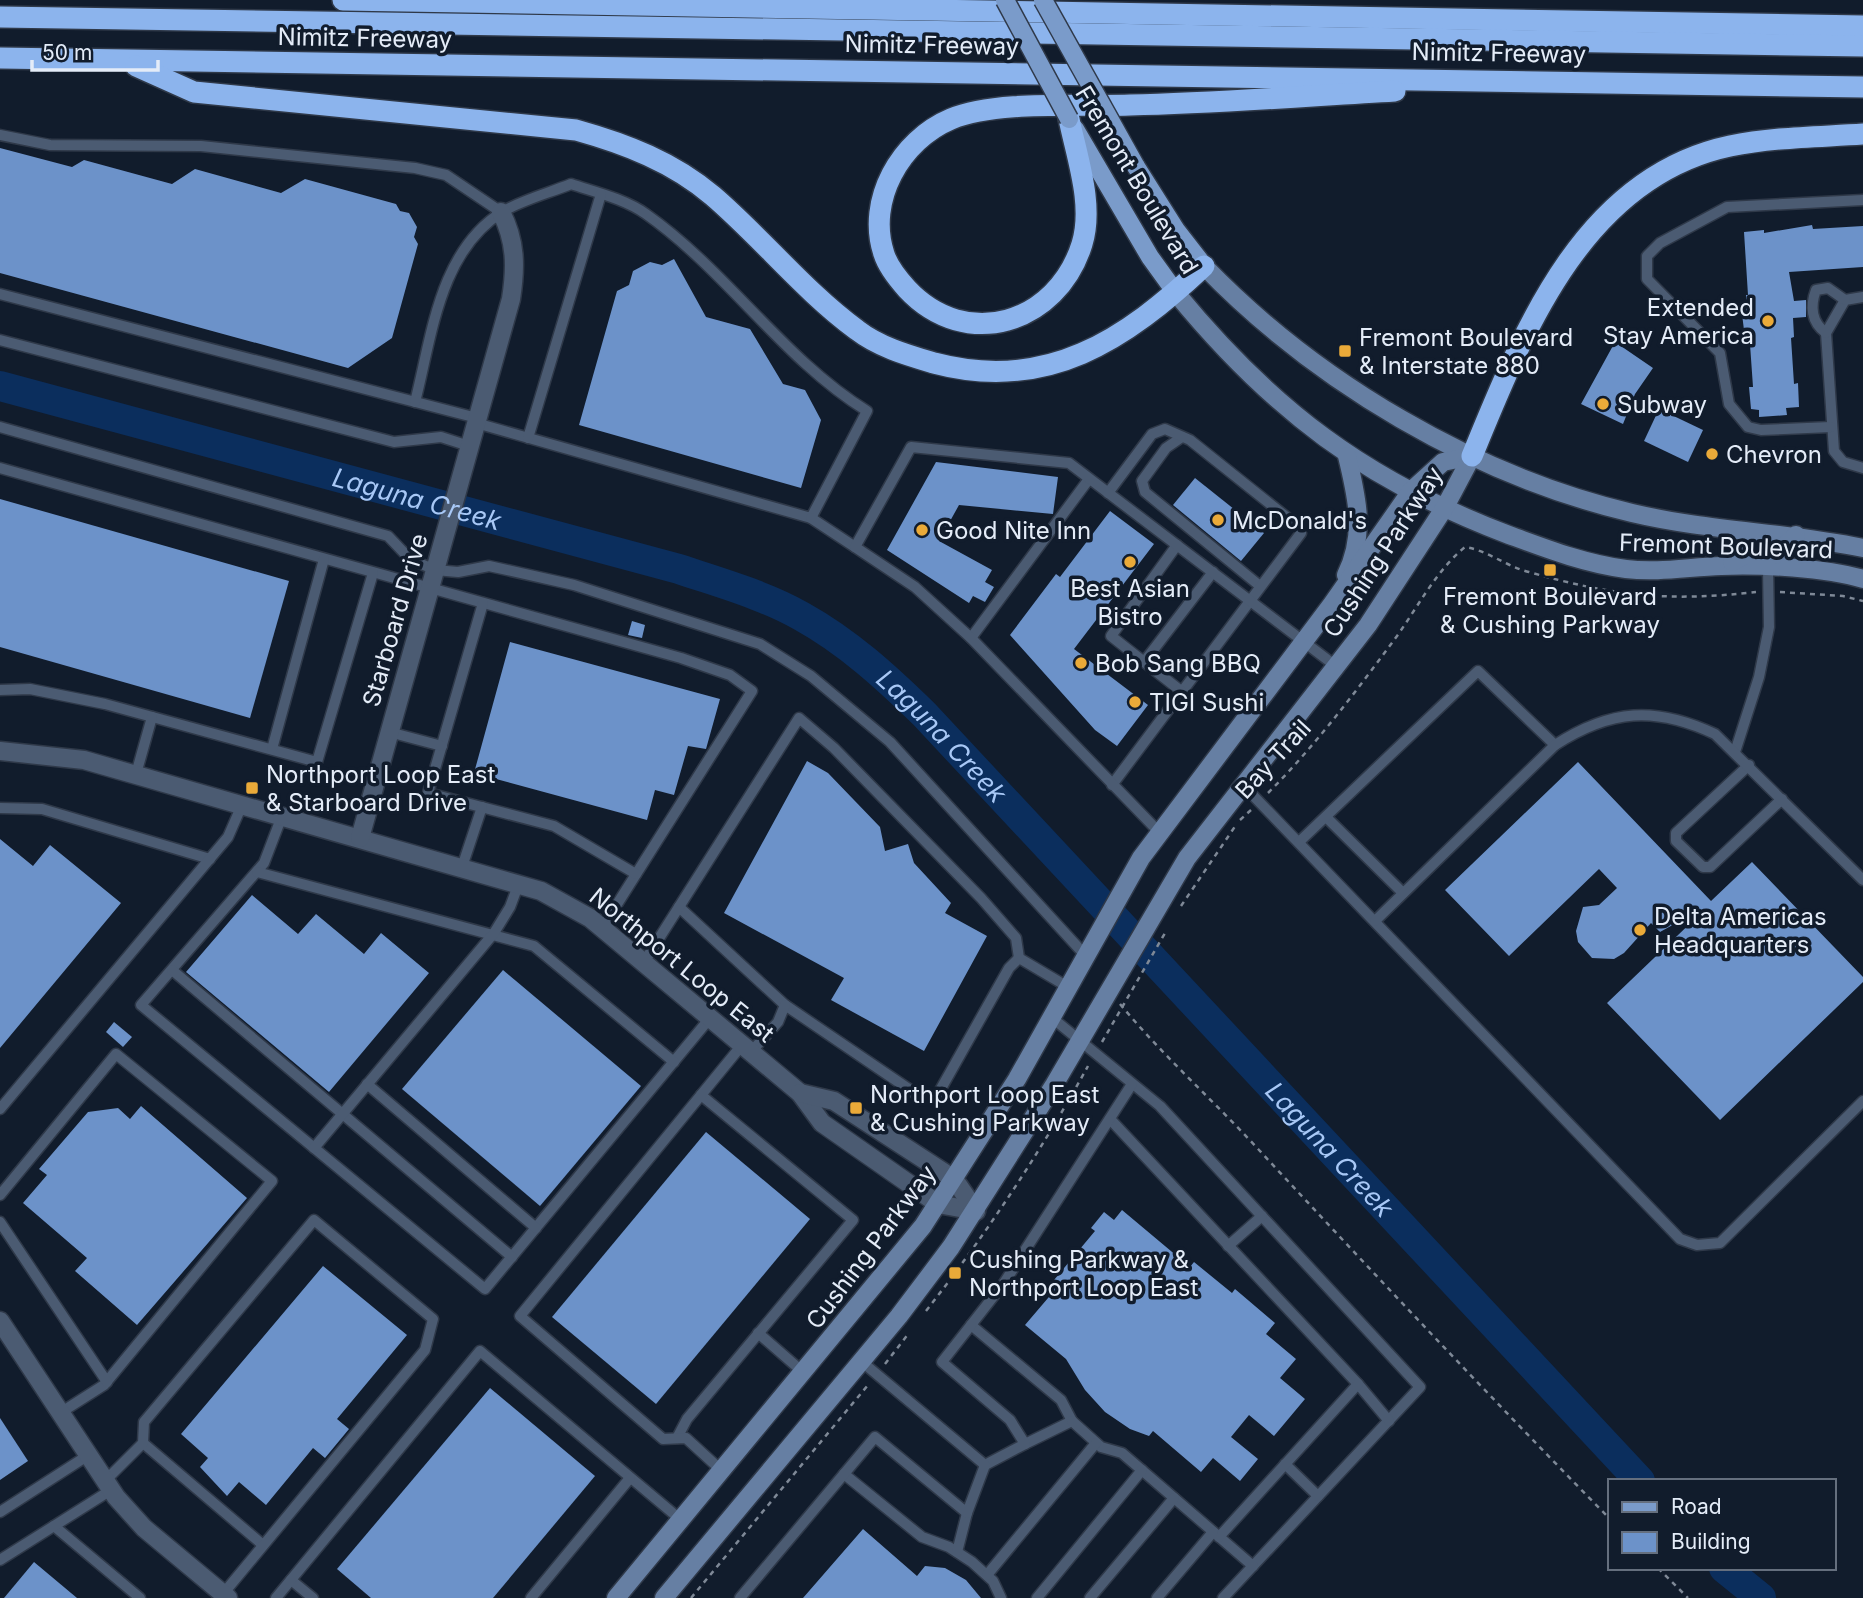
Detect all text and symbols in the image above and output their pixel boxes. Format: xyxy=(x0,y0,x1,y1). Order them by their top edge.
street label: Nimitz Freeway xyxy=(278,22,452,54)
scale bar xyxy=(32,28,158,72)
street label: Nimitz Freeway xyxy=(845,29,1019,61)
street label: Nimitz Freeway xyxy=(1412,37,1586,69)
text: 50 m xyxy=(42,40,92,65)
street label: Fremont Boulevard xyxy=(1069,81,1205,279)
place label: Extended Stay America xyxy=(1603,293,1754,350)
marker: Extended Stay America xyxy=(1760,313,1776,329)
place label: Fremont Boulevard & Interstate 880 xyxy=(1359,323,1573,380)
marker: Fremont Boulevard & Interstate 880 xyxy=(1337,343,1353,359)
place label: Subway xyxy=(1617,390,1707,419)
marker: Subway xyxy=(1595,396,1611,412)
place label: Chevron xyxy=(1726,440,1822,469)
marker: Chevron xyxy=(1704,446,1720,462)
water label: Laguna Creek xyxy=(329,461,505,536)
street label: Cushing Parkway xyxy=(1317,461,1449,643)
place label: McDonald's xyxy=(1232,506,1367,535)
marker: McDonald's xyxy=(1210,512,1226,528)
place label: Good Nite Inn xyxy=(936,516,1091,545)
marker: Good Nite Inn xyxy=(914,522,930,538)
street label: Fremont Boulevard xyxy=(1619,528,1833,564)
street label: Starboard Drive xyxy=(356,530,434,710)
marker: Best Asian Bistro xyxy=(1122,554,1138,570)
marker: Fremont Boulevard & Cushing Parkway xyxy=(1542,562,1558,578)
place label: Best Asian Bistro xyxy=(1070,574,1190,631)
place label: Fremont Boulevard & Cushing Parkway xyxy=(1440,582,1660,639)
place label: Bob Sang BBQ xyxy=(1095,649,1261,678)
marker: Bob Sang BBQ xyxy=(1073,655,1089,671)
water label: Laguna Creek xyxy=(871,662,1014,809)
place label: TIGI Sushi xyxy=(1149,688,1264,717)
marker: TIGI Sushi xyxy=(1127,694,1143,710)
street label: Bay Trail xyxy=(1229,714,1317,804)
place label: Northport Loop East & Starboard Drive xyxy=(266,760,495,817)
marker: Northport Loop East & Starboard Drive xyxy=(244,780,260,796)
street label: Northport Loop East xyxy=(584,882,780,1048)
place label: Delta Americas Headquarters xyxy=(1654,902,1827,959)
marker: Delta Americas Headquarters xyxy=(1632,922,1648,938)
water label: Laguna Creek xyxy=(1260,1075,1401,1223)
place label: Northport Loop East & Cushing Parkway xyxy=(870,1080,1099,1137)
marker: Northport Loop East & Cushing Parkway xyxy=(848,1100,864,1116)
street label: Cushing Parkway xyxy=(800,1159,942,1335)
place label: Cushing Parkway & Northport Loop East xyxy=(969,1245,1198,1302)
marker: Cushing Parkway & Northport Loop East xyxy=(947,1265,963,1281)
legend xyxy=(1608,1479,1835,1570)
text: Road xyxy=(1671,1494,1722,1519)
text: Building xyxy=(1671,1529,1751,1554)

